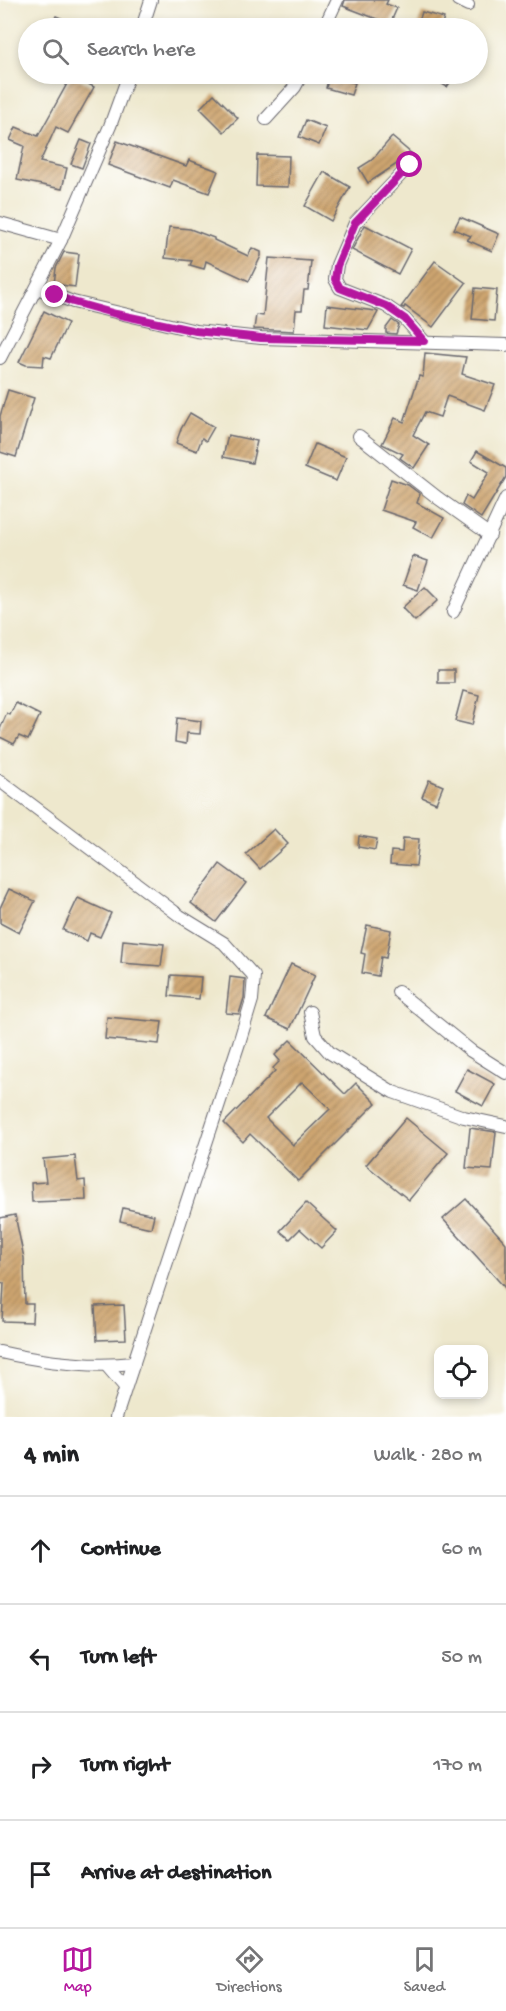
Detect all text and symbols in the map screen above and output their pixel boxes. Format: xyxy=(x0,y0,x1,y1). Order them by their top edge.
search box xyxy=(18,18,488,84)
icon: search xyxy=(39,35,72,68)
text: Search here xyxy=(87,38,195,64)
route start xyxy=(396,151,422,177)
route end xyxy=(41,281,67,307)
map controls xyxy=(434,1345,488,1399)
button: locate xyxy=(434,1345,488,1399)
text: 4 min xyxy=(24,1441,79,1472)
text: Walk · 280 m xyxy=(374,1445,482,1468)
icon: ahead xyxy=(24,1534,57,1567)
text: Continue xyxy=(81,1537,161,1563)
text: 60 m xyxy=(442,1539,482,1562)
icon: left xyxy=(24,1642,57,1675)
text: Turn left xyxy=(81,1645,155,1671)
text: 50 m xyxy=(441,1647,482,1670)
icon: right xyxy=(24,1750,57,1783)
text: Turn right xyxy=(81,1753,169,1779)
text: 170 m xyxy=(433,1755,482,1778)
icon: arrive xyxy=(24,1858,57,1891)
text: Arrive at destination xyxy=(81,1861,271,1887)
tab: Map xyxy=(61,1943,94,1998)
tab: Directions xyxy=(216,1943,282,1998)
tab: Saved xyxy=(404,1943,445,1998)

